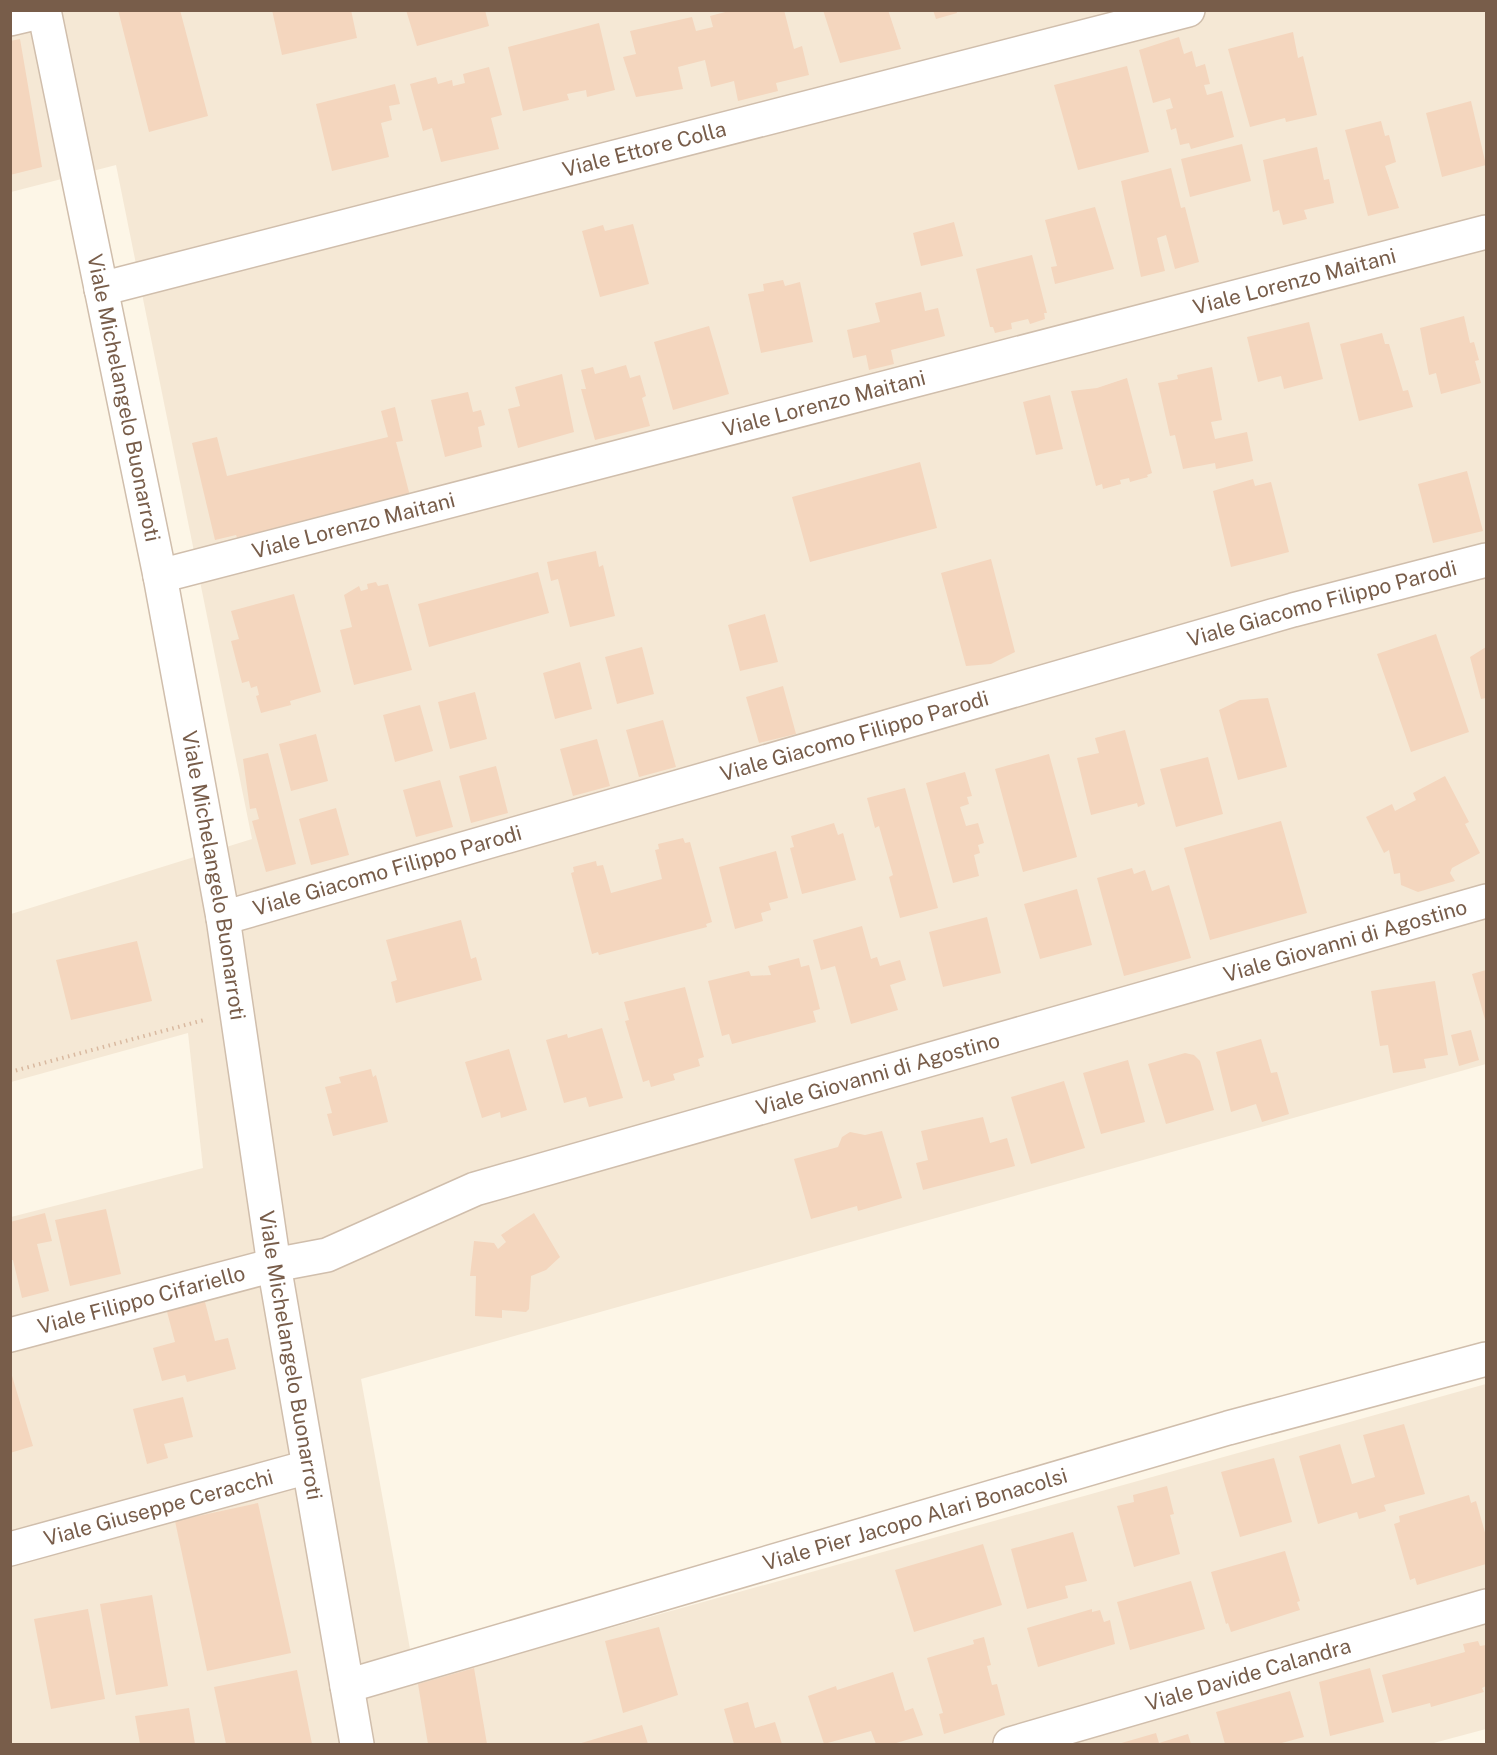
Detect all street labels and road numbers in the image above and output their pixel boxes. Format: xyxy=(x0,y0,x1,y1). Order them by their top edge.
street label: Viale Ettore Colla xyxy=(560,116,729,182)
street label: Viale Lorenzo Maitani xyxy=(1190,243,1398,320)
street label: Viale Michelangelo Buonarroti xyxy=(82,252,166,544)
street label: Viale Lorenzo Maitani xyxy=(720,365,928,442)
street label: Viale Lorenzo Maitani xyxy=(249,487,458,564)
street label: Viale Giacomo Filippo Parodi xyxy=(1184,555,1459,652)
street label: Viale Giacomo Filippo Parodi xyxy=(717,685,991,786)
street label: Viale Michelangelo Buonarroti xyxy=(177,729,251,1022)
street label: Viale Giacomo Filippo Parodi xyxy=(250,820,524,921)
street label: Viale Giovanni di Agostino xyxy=(1220,894,1470,987)
street label: Viale Giovanni di Agostino xyxy=(753,1027,1002,1120)
street label: Viale Michelangelo Buonarroti xyxy=(254,1209,327,1502)
street label: Viale Filippo Cifariello xyxy=(35,1260,248,1339)
street label: Viale Pier Jacopo Alari Bonacolsi xyxy=(760,1463,1070,1576)
street label: Viale Giuseppe Ceracchi xyxy=(41,1464,276,1551)
street label: Viale Davide Calandra xyxy=(1142,1633,1354,1716)

